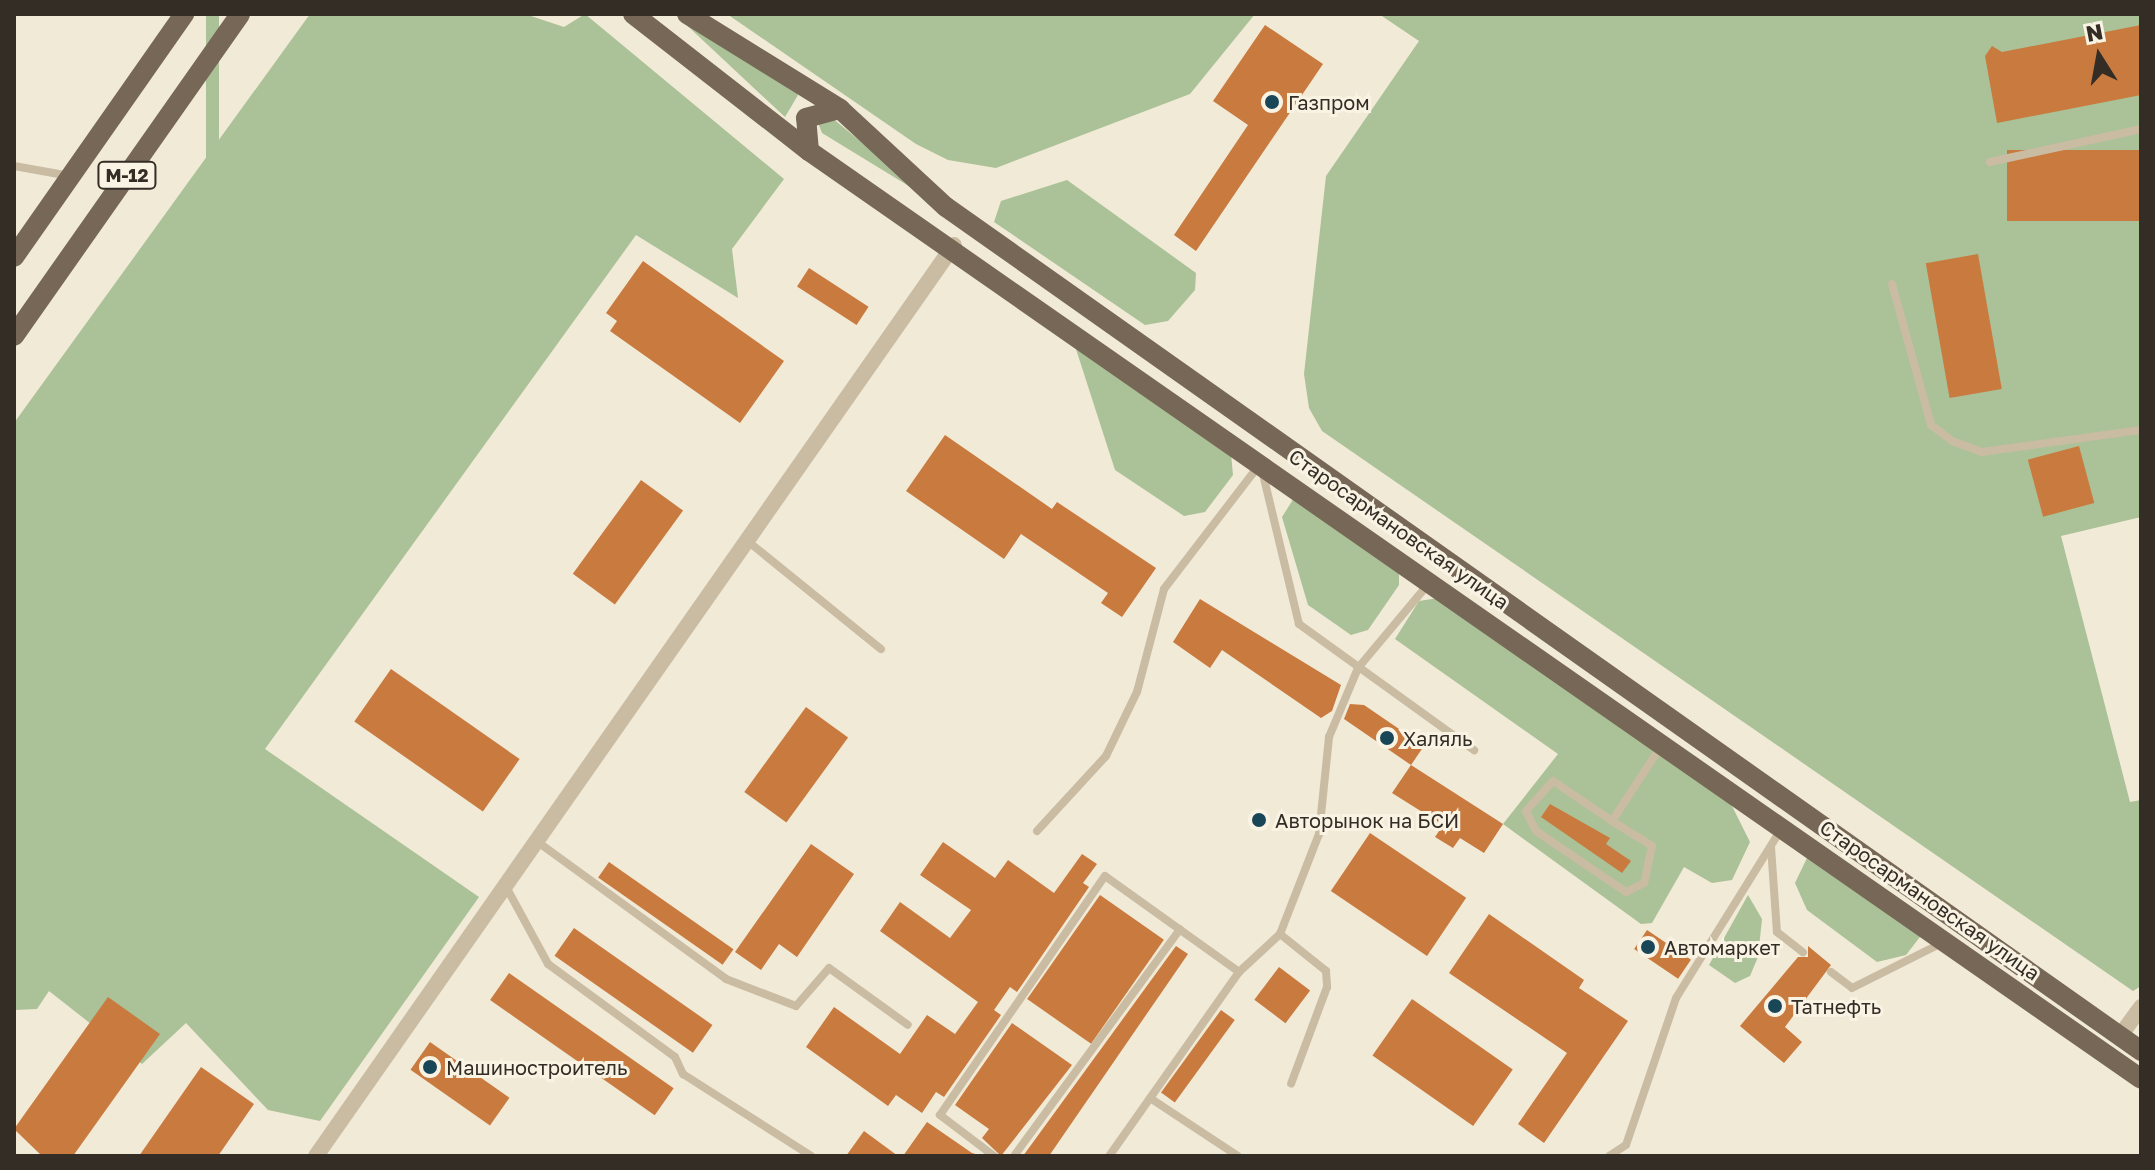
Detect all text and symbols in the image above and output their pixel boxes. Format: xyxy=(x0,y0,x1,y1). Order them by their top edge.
north arrow xyxy=(2059,16,2139,96)
text: N xyxy=(2084,17,2105,47)
place label: Газпром xyxy=(1288,90,1370,114)
marker: Газпром xyxy=(1263,93,1281,111)
road number: М-12 xyxy=(97,161,157,189)
street label: Старосармановская улица xyxy=(1284,444,1514,614)
place label: Халяль xyxy=(1403,726,1473,750)
marker: Халяль xyxy=(1378,729,1396,747)
place label: Авторынок на БСИ xyxy=(1275,808,1459,832)
marker: Авторынок на БСИ xyxy=(1250,811,1268,829)
street label: Старосармановская улица xyxy=(1815,815,2045,985)
place label: Автомаркет xyxy=(1664,935,1780,959)
marker: Автомаркет xyxy=(1639,938,1657,956)
place label: Татнефть xyxy=(1791,994,1881,1018)
marker: Татнефть xyxy=(1766,997,1784,1015)
place label: Машиностроитель xyxy=(446,1055,627,1079)
marker: Машиностроитель xyxy=(421,1058,439,1076)

